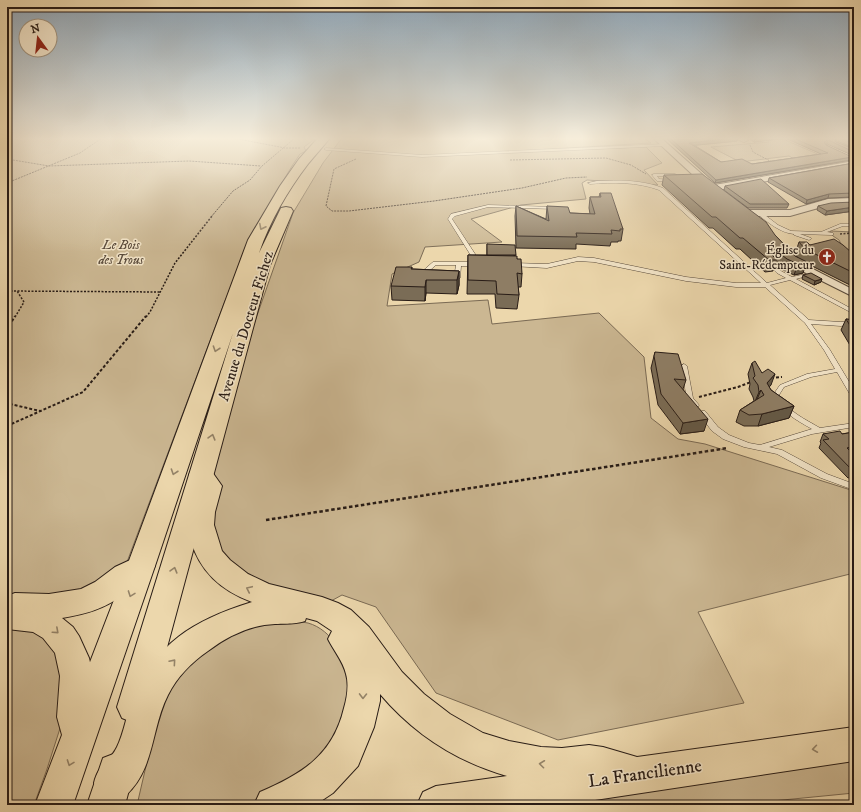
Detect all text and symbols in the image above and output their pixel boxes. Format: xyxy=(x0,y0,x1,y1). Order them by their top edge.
north arrow xyxy=(18,18,58,58)
text: N xyxy=(29,21,42,37)
one-way arrow xyxy=(259,223,267,231)
park label: Le Bois des Trous xyxy=(97,237,145,268)
place label: Église du Saint-Rédempteur xyxy=(719,242,814,273)
church icon: Église du Saint-Rédempteur xyxy=(817,247,837,267)
street label: Avenue du Docteur Fichez xyxy=(214,248,278,404)
one-way arrow xyxy=(213,345,221,352)
one-way arrow xyxy=(207,434,216,441)
one-way arrow xyxy=(170,468,178,475)
one-way arrow xyxy=(169,567,178,574)
one-way arrow xyxy=(246,586,254,594)
one-way arrow xyxy=(127,591,135,598)
one-way arrow xyxy=(51,626,59,634)
one-way arrow xyxy=(168,659,175,667)
one-way arrow xyxy=(359,693,367,699)
one-way arrow xyxy=(812,744,818,753)
street label: La Francilienne xyxy=(587,755,703,793)
one-way arrow xyxy=(66,759,74,766)
one-way arrow xyxy=(539,760,545,769)

